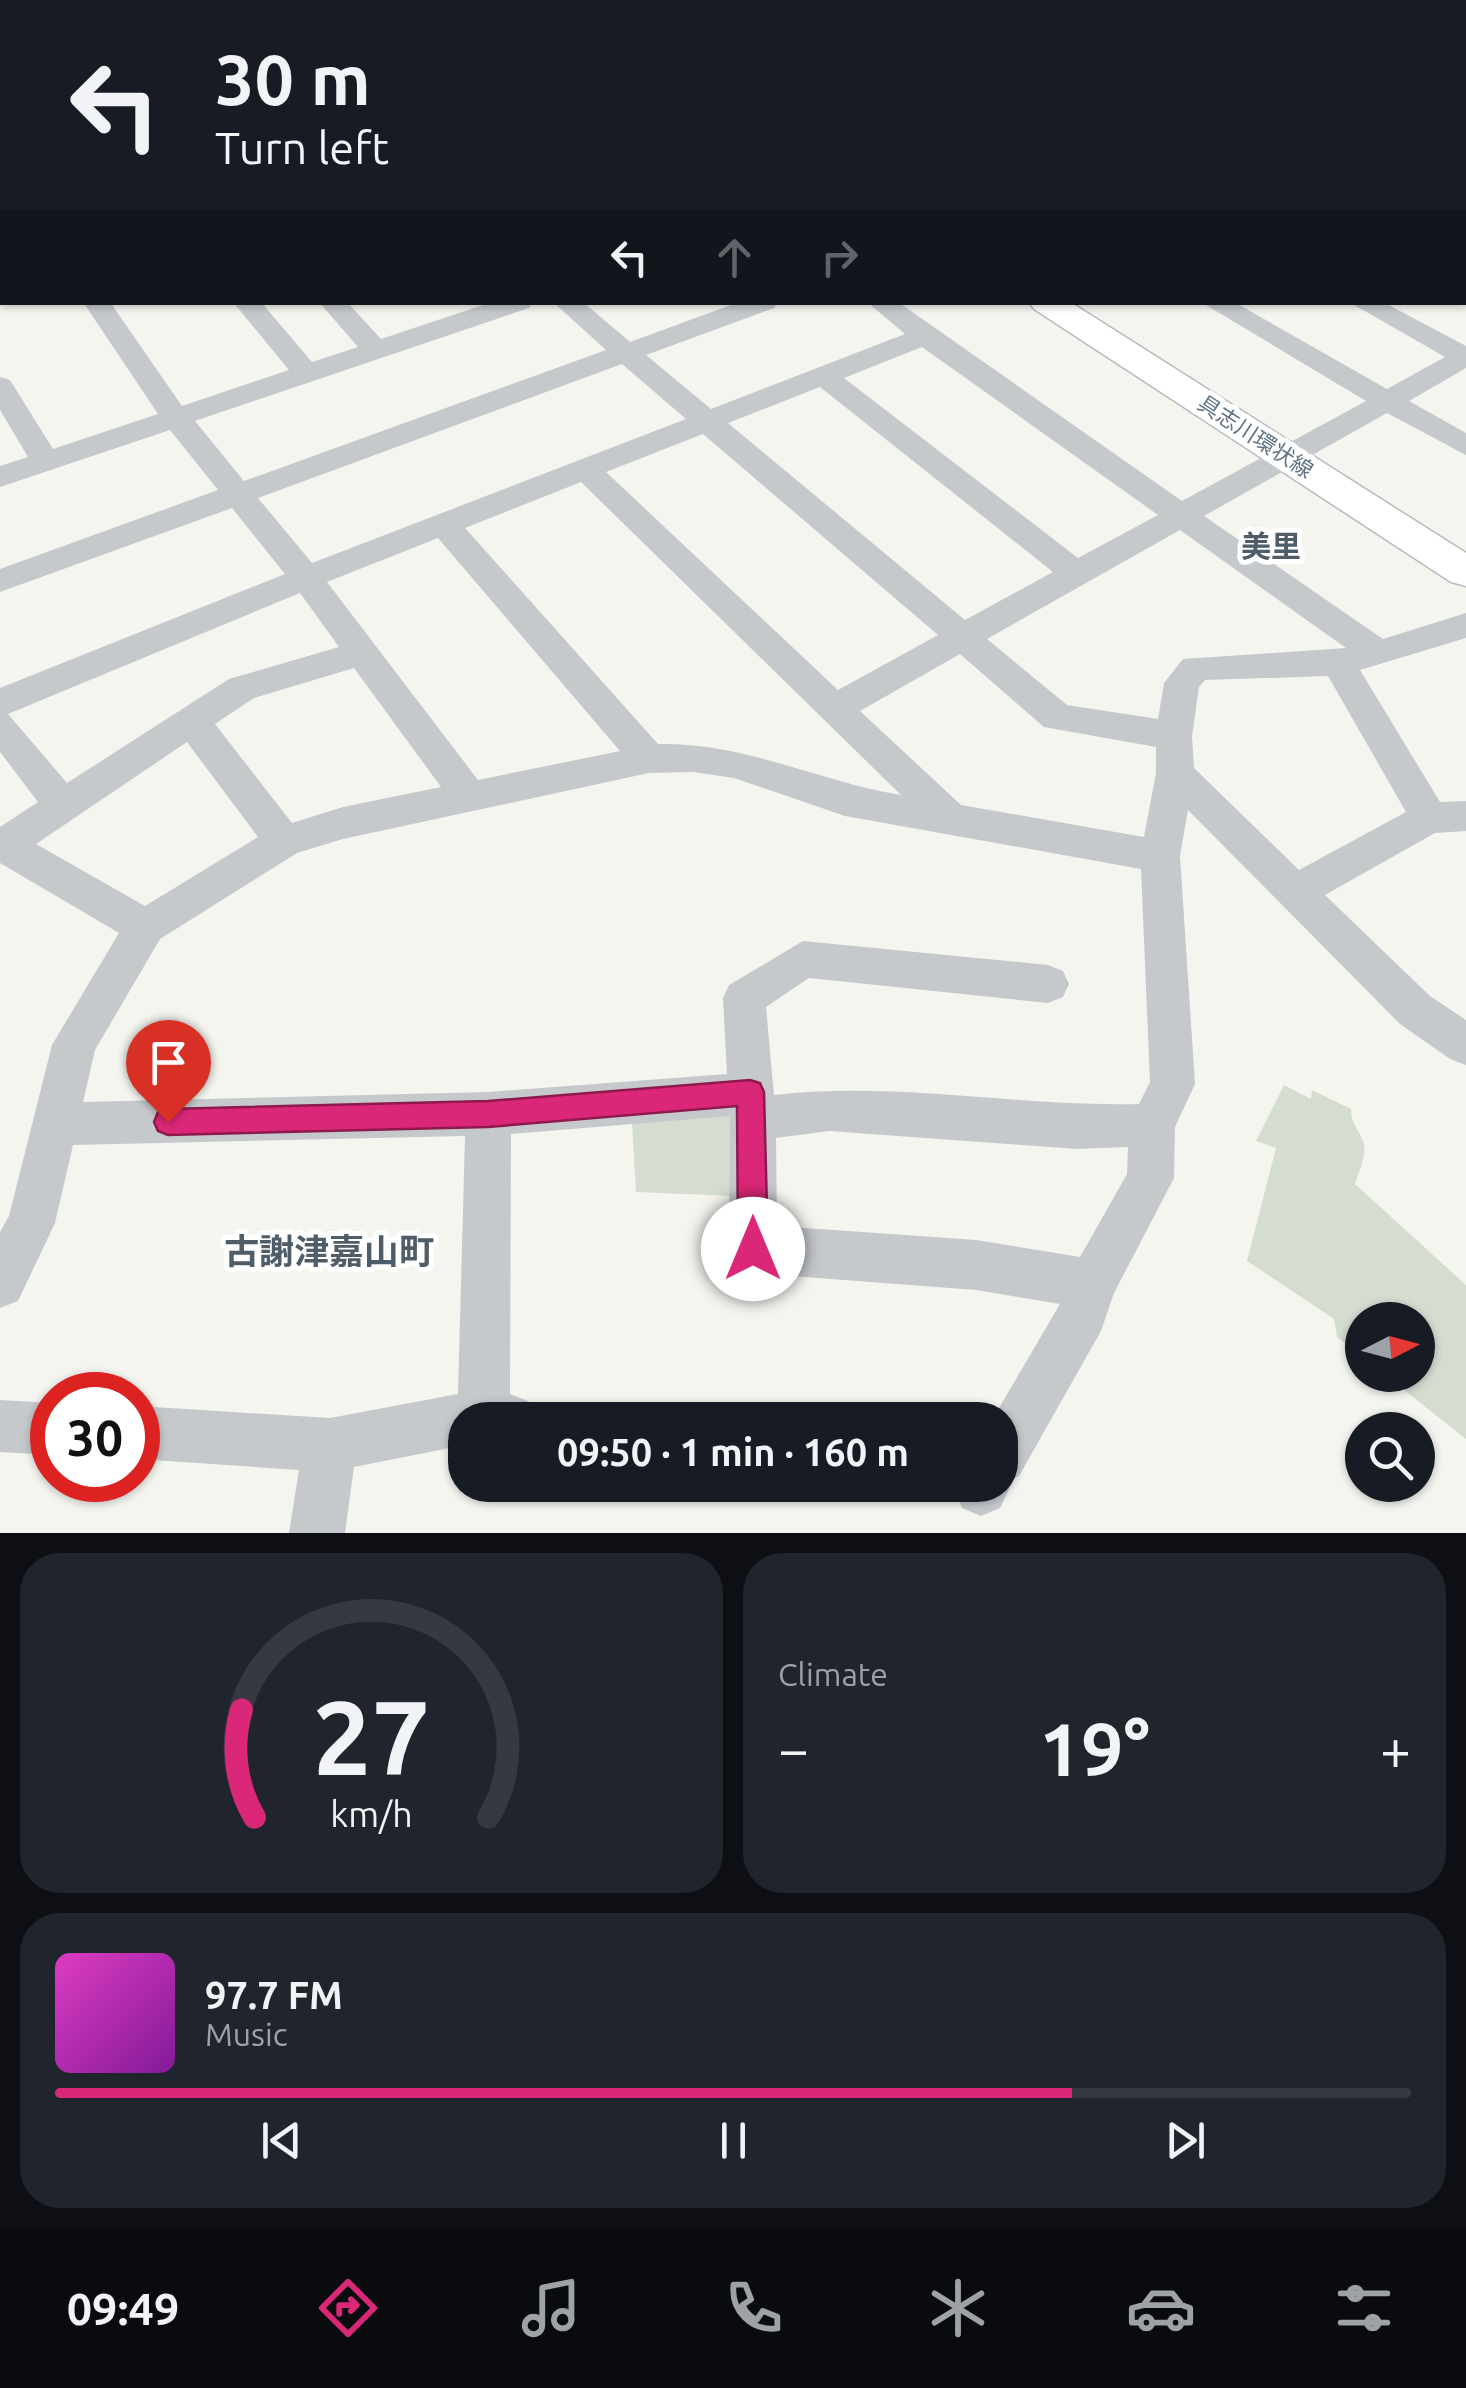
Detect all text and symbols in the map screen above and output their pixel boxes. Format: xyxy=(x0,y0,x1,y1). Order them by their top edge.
icon: left xyxy=(50,40,180,170)
text: 30 m xyxy=(215,40,371,118)
text: Turn left xyxy=(215,122,389,173)
icon: left xyxy=(602,230,657,285)
icon: ahead xyxy=(707,230,762,285)
icon: right xyxy=(812,230,867,285)
street label: 具志川環状線 xyxy=(1194,390,1318,482)
district label: 美里 xyxy=(1241,529,1301,563)
pin xyxy=(126,1020,211,1123)
icon: arrive xyxy=(141,1035,196,1090)
position arrow xyxy=(701,1197,805,1301)
district label: 古謝津嘉山町 xyxy=(224,1231,434,1271)
north arrow xyxy=(1345,1302,1435,1392)
map controls xyxy=(1345,1302,1435,1502)
speed limit sign: 30 xyxy=(30,1372,160,1502)
button: search xyxy=(1345,1412,1435,1502)
text: 09:50 · 1 min · 160 m xyxy=(557,1431,909,1473)
text: Climate xyxy=(778,1656,888,1692)
text: 27 xyxy=(313,1678,430,1795)
text: 19° xyxy=(1039,1706,1150,1790)
text: − xyxy=(778,1718,809,1779)
text: + xyxy=(1380,1718,1411,1779)
text: km/h xyxy=(330,1794,413,1834)
text: 97.7 FM xyxy=(205,1974,343,2016)
text: Music xyxy=(205,2016,288,2052)
icon: previous xyxy=(254,2113,309,2168)
icon: pause xyxy=(706,2113,761,2168)
icon: next xyxy=(1158,2113,1213,2168)
icon: directions xyxy=(313,2273,383,2343)
icon: music xyxy=(516,2273,586,2343)
icon: phone xyxy=(719,2273,789,2343)
icon: climate xyxy=(923,2273,993,2343)
icon: car xyxy=(1126,2273,1196,2343)
icon: filters xyxy=(1329,2273,1399,2343)
text: 09:49 xyxy=(67,2283,179,2334)

